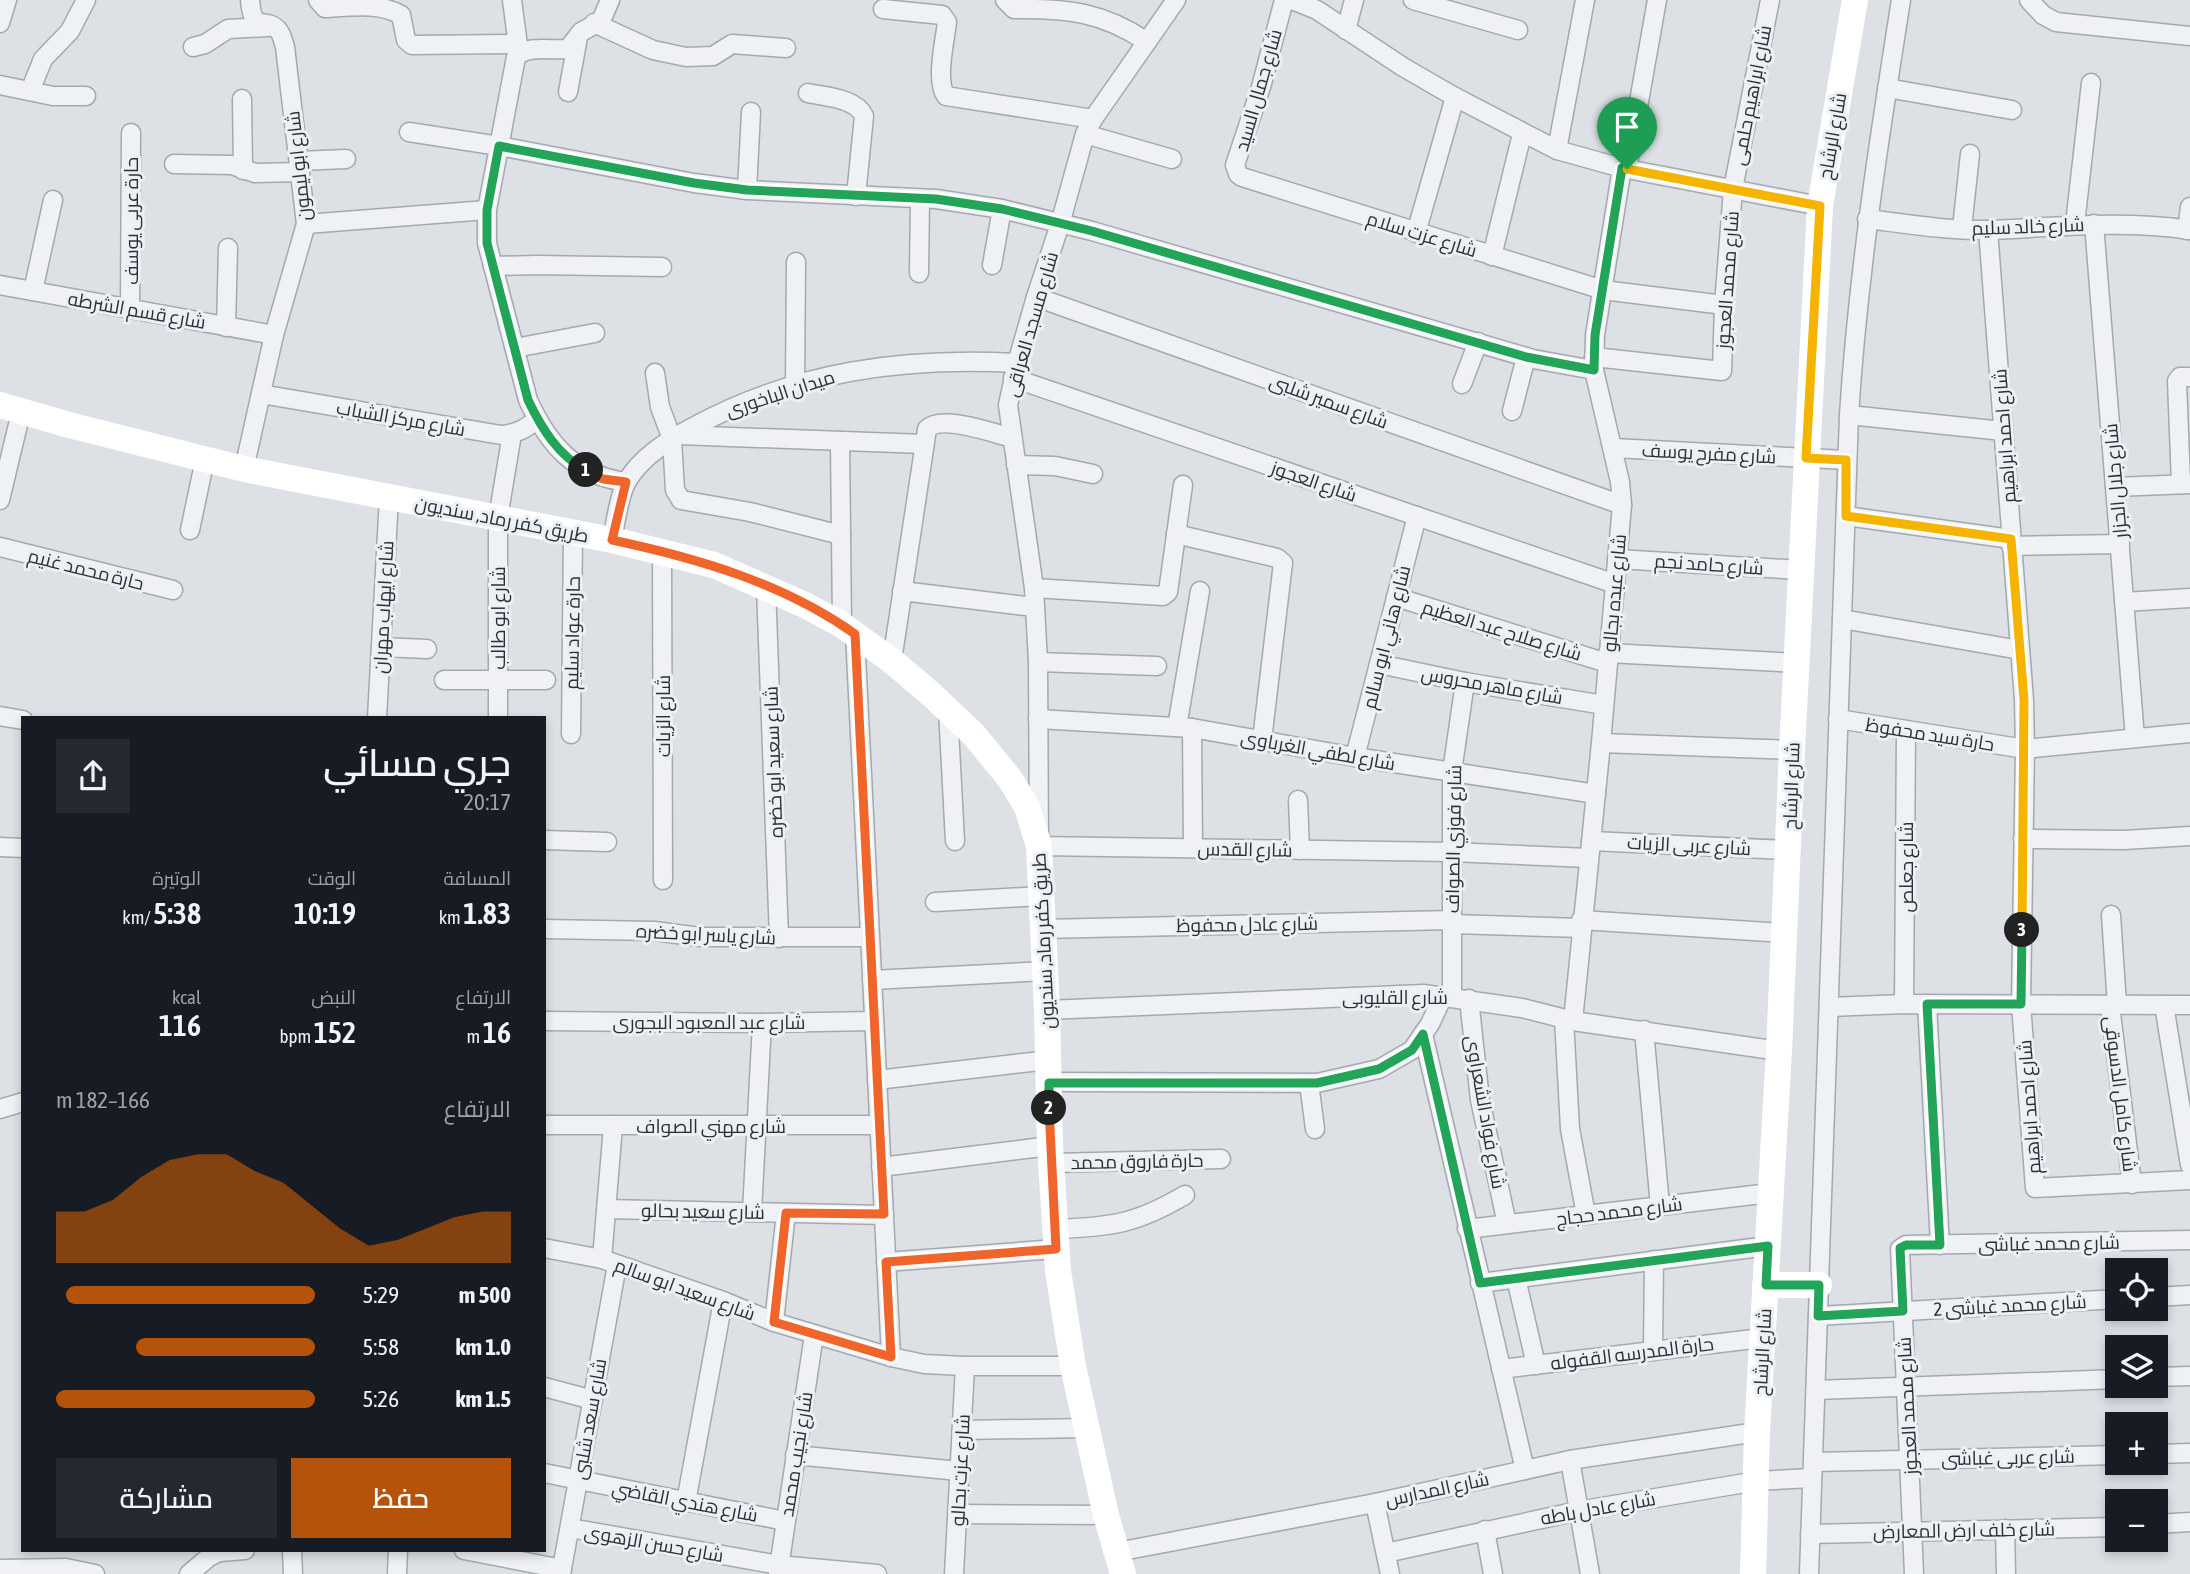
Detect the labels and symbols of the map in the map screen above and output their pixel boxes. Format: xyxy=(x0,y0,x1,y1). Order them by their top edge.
street label: شارع ابراهيم حلمى xyxy=(1727,23,1778,167)
street label: شارع جمال السيد xyxy=(1230,26,1289,154)
street label: شارع الرشاح xyxy=(1814,91,1853,182)
pin xyxy=(1597,97,1657,169)
street label: شارع ابو ليمون xyxy=(281,110,318,222)
street label: حارة عربى يوسف xyxy=(120,157,143,285)
street label: شارع عزت سلام xyxy=(1363,207,1480,264)
street label: شارع محمد العجوز xyxy=(1711,210,1746,351)
street label: شارع خالد سليم xyxy=(1971,213,2085,242)
street label: شارع مسجد العراقى xyxy=(1000,249,1065,400)
street label: شارع قسم الشرطه xyxy=(66,287,208,336)
street label: ميدان الباخورى xyxy=(723,365,838,422)
street label: شارع احمد ابراهيم xyxy=(1988,368,2023,504)
street label: شارع سمير شلبى xyxy=(1266,369,1391,435)
street label: شارع مركز الشباب xyxy=(334,396,467,443)
street label: شارع جلال الجزار xyxy=(2099,422,2134,541)
street label: شارع مفرح يوسف xyxy=(1641,438,1777,471)
pin: 1 xyxy=(568,452,604,488)
street label: شارع العجوز xyxy=(1266,456,1360,509)
street label: طريق كفر رماد, سنديون xyxy=(413,491,591,549)
street label: شارع عبده بجالو xyxy=(1598,533,1633,653)
street label: شارع ايهاب مهران xyxy=(369,540,400,674)
street label: حارة محمد غنيم xyxy=(25,544,146,597)
street label: شارع حامد نجم xyxy=(1653,549,1764,582)
street label: شارع هاني ابو سالم xyxy=(1357,563,1418,712)
street label: شارع ابو طالب xyxy=(487,566,512,670)
street label: حارة عواد سليم xyxy=(560,576,587,690)
street label: شارع صلاح عبد العظيم xyxy=(1419,595,1584,668)
street label: شارع ماهر محروس xyxy=(1419,662,1565,711)
street label: شارع الزيات xyxy=(652,675,677,757)
street label: شارع سعيد ابو خضره xyxy=(759,685,790,838)
street label: حارة سيد محفوظ xyxy=(1864,713,1996,756)
street label: شارع لطفي الغرباوى xyxy=(1238,726,1397,778)
street label: شارع الرشاح xyxy=(1778,742,1807,830)
street label: شارع فوزي الصواف xyxy=(1441,764,1469,914)
street label: شارع جعلص xyxy=(1895,821,1920,913)
street label: شارع عربى الزيات xyxy=(1626,831,1752,862)
street label: شارع القدس xyxy=(1197,837,1293,864)
street label: طريق كفر رماد, سنديون xyxy=(1027,852,1061,1030)
street label: شارع عادل محفوظ xyxy=(1176,912,1318,939)
pin: 3 xyxy=(2004,912,2039,948)
street label: شارع ياسر ابو خضره xyxy=(635,919,777,952)
street label: شارع القليوبى xyxy=(1342,986,1448,1011)
street label: شارع عبد المعبود البجورى xyxy=(613,1011,805,1036)
street label: شارع كامل الدسوقى xyxy=(2098,1015,2141,1173)
street label: شارع فواد الشعراوى xyxy=(1459,1033,1510,1191)
street label: شارع احمد ابراهيم xyxy=(2013,1039,2048,1175)
pin: 2 xyxy=(1032,1090,1066,1126)
street label: شارع مهني الصواف xyxy=(636,1115,786,1141)
street label: حارة فاروق محمد xyxy=(1070,1149,1204,1175)
street label: شارع محمد حجاج xyxy=(1554,1192,1684,1233)
street label: شارع سعيد بحالو xyxy=(641,1199,765,1226)
street label: شارع محمد غباشى xyxy=(1978,1231,2120,1258)
street label: شارع سعيد ابو سالم xyxy=(610,1253,758,1328)
street label: شارع محمد غباشى 2 xyxy=(1933,1290,2087,1323)
street label: شارع الرشاح xyxy=(1749,1308,1778,1397)
street label: حارة المدرسه القفوله xyxy=(1549,1332,1715,1375)
street label: شارع محمد العجوز xyxy=(1892,1336,1925,1477)
street label: شارع سعد شلبى xyxy=(568,1357,613,1482)
street label: شارع نجيب محمد xyxy=(775,1390,820,1519)
street label: شارع عزت بحالو xyxy=(946,1413,977,1527)
street label: شارع عربى غباشى xyxy=(1941,1445,2075,1472)
street label: شارع المدارس xyxy=(1383,1467,1492,1514)
street label: شارع هندي القاضي xyxy=(609,1476,760,1530)
street label: شارع عادل باطه xyxy=(1539,1487,1658,1532)
street label: شارع خلف ارض المعارض xyxy=(1873,1517,2055,1546)
street label: شارع حسن الزهوى xyxy=(582,1520,725,1569)

